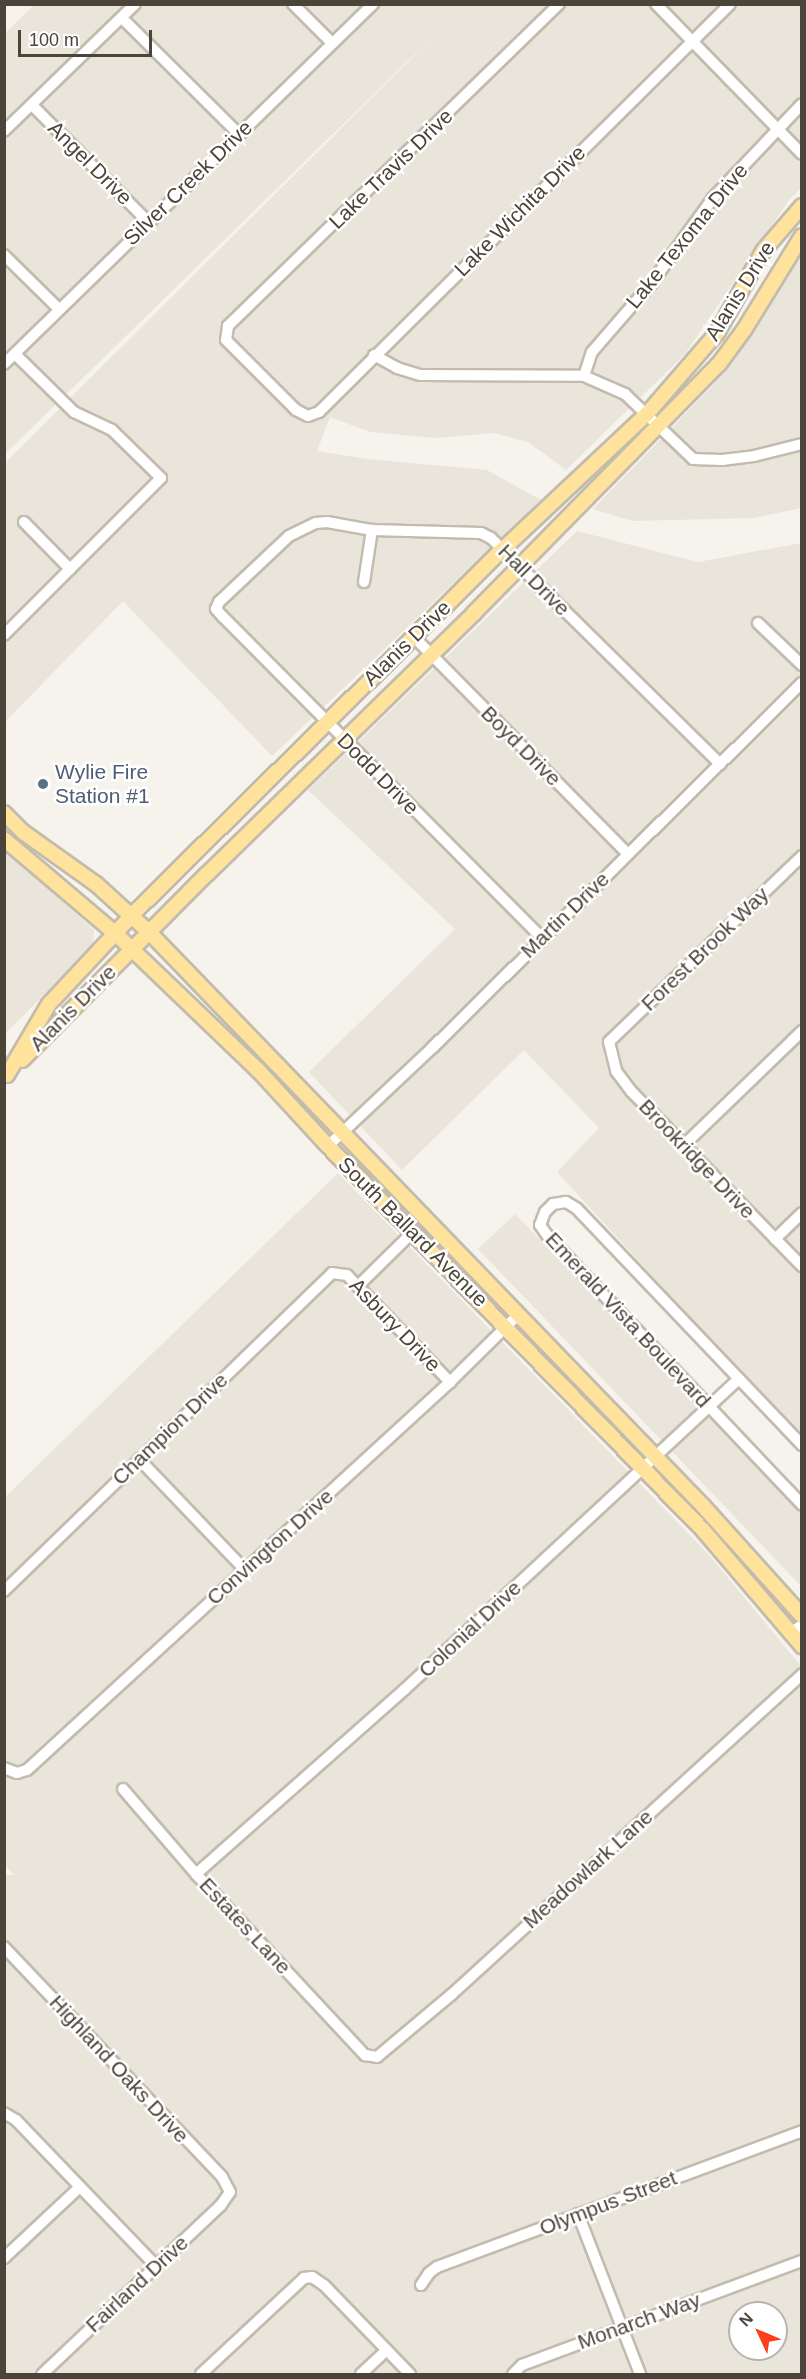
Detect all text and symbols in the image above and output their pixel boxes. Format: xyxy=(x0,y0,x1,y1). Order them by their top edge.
scale bar xyxy=(21,18,154,56)
text: 100 m xyxy=(29,30,79,50)
street label: Lake Travis Drive xyxy=(324,103,458,235)
street label: Silver Creek Drive xyxy=(118,115,258,251)
street label: Angel Drive xyxy=(43,116,137,210)
street label: Lake Wichita Drive xyxy=(449,140,591,282)
street label: Lake Texoma Drive xyxy=(621,158,753,314)
street label: Alanis Drive xyxy=(700,237,780,345)
street label: Hall Drive xyxy=(493,539,575,621)
street label: Alanis Drive xyxy=(358,595,456,691)
street label: Boyd Drive xyxy=(476,701,566,791)
street label: Dodd Drive xyxy=(332,728,424,820)
place label: Wylie Fire Station #1 xyxy=(55,759,150,809)
marker: Wylie Fire Station #1 xyxy=(36,777,50,791)
street label: Martin Drive xyxy=(516,867,614,963)
street label: Forest Brook Way xyxy=(636,882,774,1016)
street label: Alanis Drive xyxy=(24,959,122,1057)
street label: Brookridge Drive xyxy=(634,1094,760,1224)
street label: South Ballard Avenue xyxy=(332,1151,494,1313)
street label: Emerald Vista Boulevard xyxy=(540,1227,716,1413)
street label: Asbury Drive xyxy=(344,1273,446,1377)
street label: Champion Drive xyxy=(107,1368,233,1490)
street label: Convington Drive xyxy=(202,1484,338,1610)
street label: Colonial Drive xyxy=(414,1575,526,1683)
street label: Meadowlark Lane xyxy=(518,1804,658,1934)
street label: Estates Lane xyxy=(194,1873,296,1979)
street label: Highland Oaks Drive xyxy=(44,1990,194,2148)
street label: Olympus Street xyxy=(536,2165,680,2241)
street label: Fairland Drive xyxy=(81,2230,193,2338)
street label: Monarch Way xyxy=(574,2287,704,2355)
north arrow xyxy=(728,2301,788,2361)
text: N xyxy=(736,2309,756,2330)

